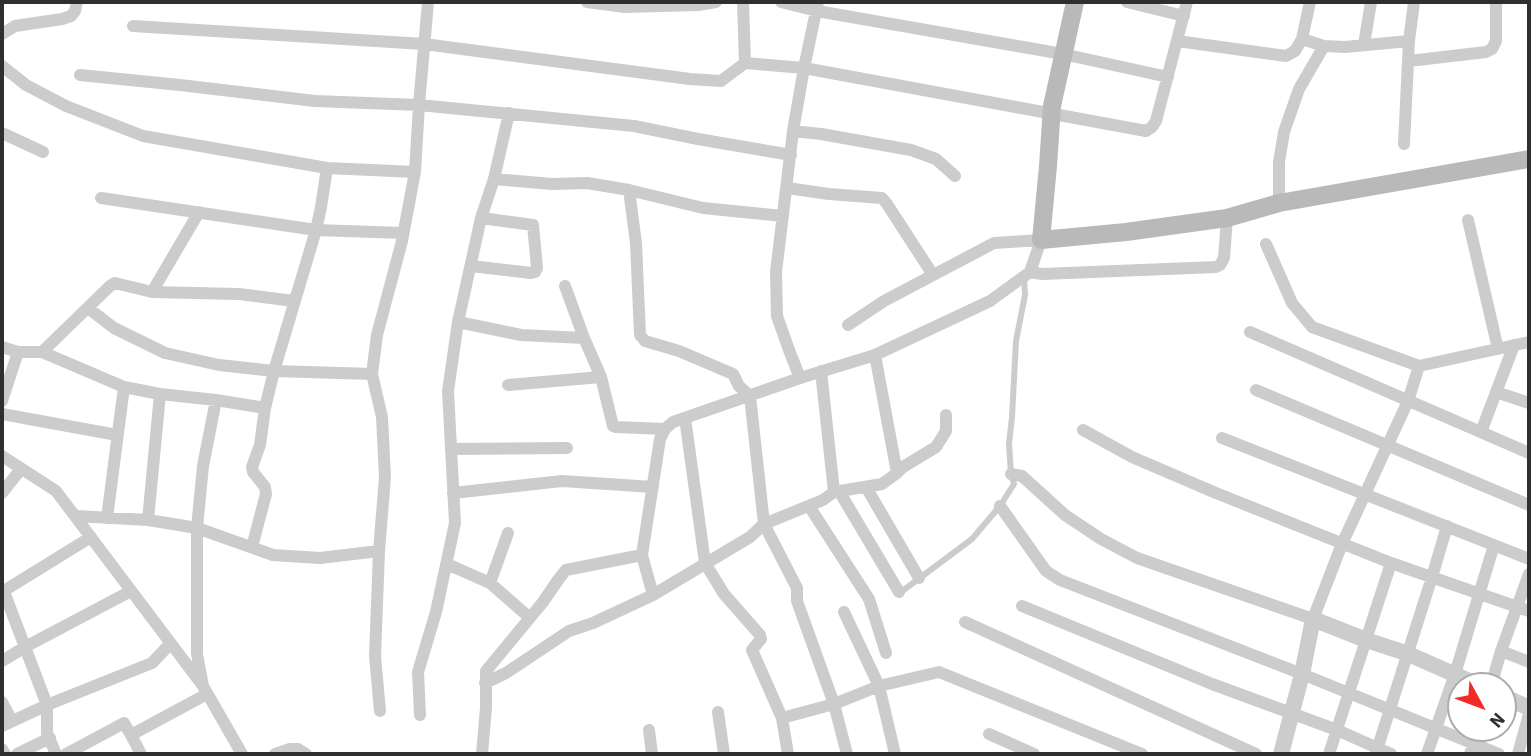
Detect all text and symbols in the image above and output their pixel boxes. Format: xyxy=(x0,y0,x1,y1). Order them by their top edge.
north arrow xyxy=(1447,672,1517,742)
text: N xyxy=(1482,706,1511,733)

